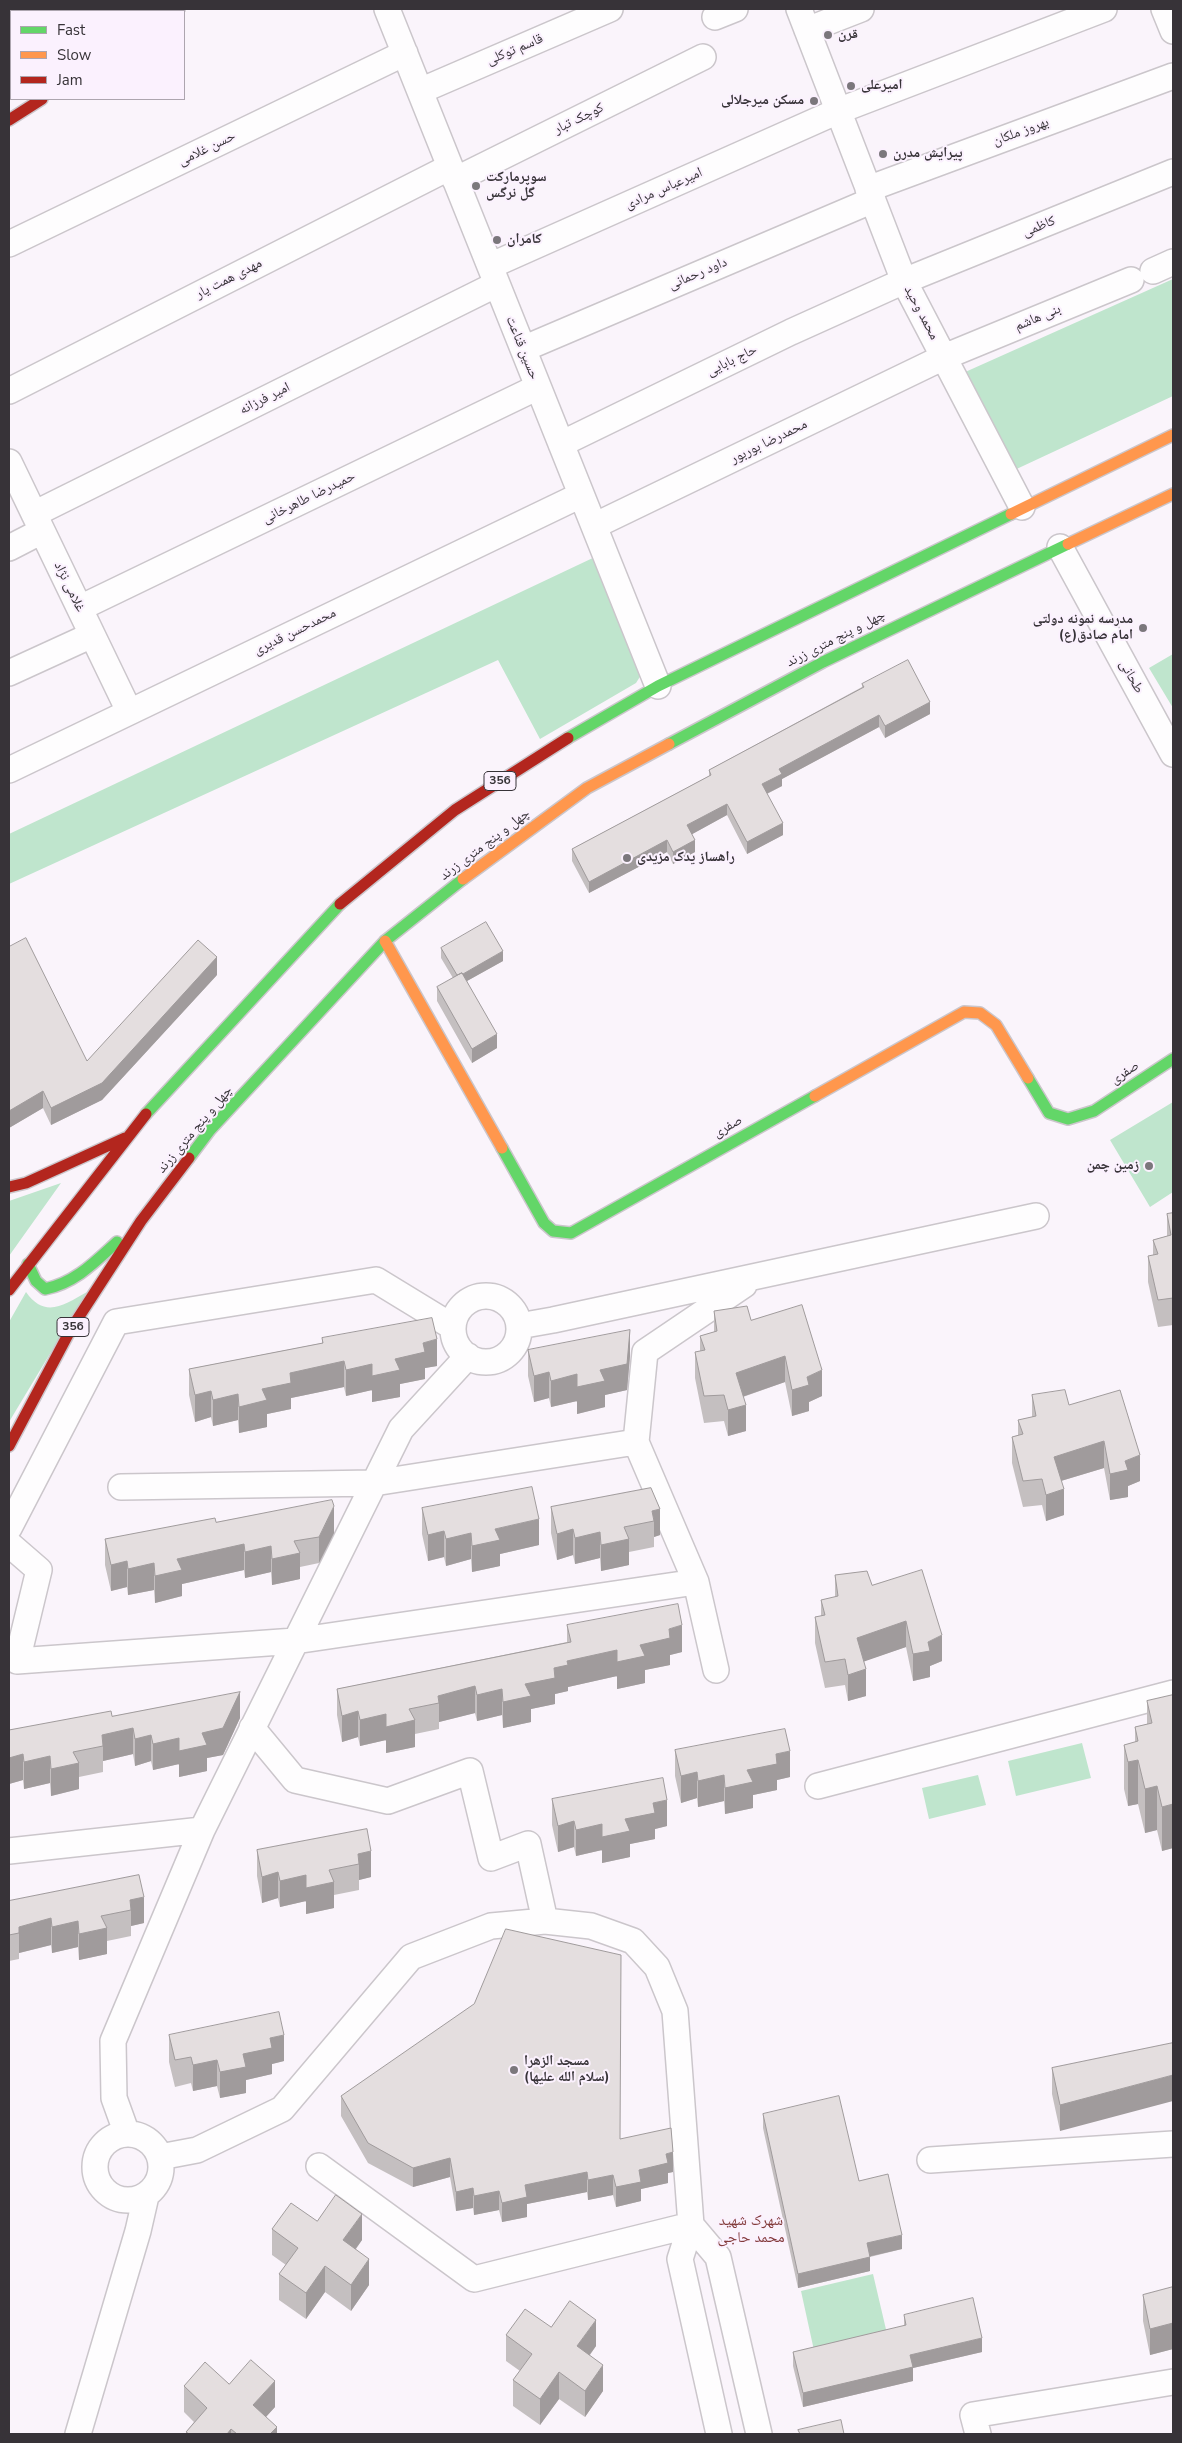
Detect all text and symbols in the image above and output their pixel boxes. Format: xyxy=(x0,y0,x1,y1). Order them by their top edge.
legend xyxy=(10,10,185,100)
text: Fast xyxy=(57,20,85,40)
place label: قرن xyxy=(838,27,858,43)
marker: قرن xyxy=(822,29,834,41)
street label: قاسم توکلی xyxy=(484,31,546,69)
text: Slow xyxy=(57,45,91,65)
text: Jam xyxy=(57,70,83,90)
place label: امیرعلی xyxy=(861,78,902,94)
marker: امیرعلی xyxy=(845,80,857,92)
place label: مسکن میرجلالی xyxy=(721,93,804,109)
marker: مسکن میرجلالی xyxy=(808,95,820,107)
street label: کوچک تبار xyxy=(551,100,607,138)
street label: بهروز ملکان xyxy=(991,114,1051,150)
street label: حسن غلامی xyxy=(176,128,238,170)
place label: پیرایش مدرن xyxy=(893,146,963,162)
marker: پیرایش مدرن xyxy=(877,148,889,160)
street label: امیرعباس مرادی xyxy=(623,165,705,213)
place label: سوپرمارکت گل نرگس xyxy=(486,170,547,202)
marker: سوپرمارکت گل نرگس xyxy=(470,180,482,192)
street label: کاظمی xyxy=(1020,213,1058,241)
place label: کامران xyxy=(507,232,542,248)
marker: کامران xyxy=(491,234,503,246)
street label: داود رحمانی xyxy=(666,254,730,294)
street label: مهدی همت یار xyxy=(193,255,265,303)
street label: محمد وحید xyxy=(900,283,942,343)
street label: بنی هاشم xyxy=(1012,301,1064,335)
street label: حسین قناعت xyxy=(502,314,542,382)
street label: حاج بابایی xyxy=(704,342,760,380)
street label: امیر فرزانه xyxy=(237,379,293,419)
street label: محمدرضا بوربور xyxy=(728,416,810,468)
street label: حمیدرضا طاهرخانی xyxy=(260,468,358,528)
street label: غلامی نژاد xyxy=(50,559,88,615)
street label: محمدحسن قدیری xyxy=(251,605,339,659)
street label: چهل و پنج متری زرند xyxy=(784,607,888,671)
place label: مدرسه نمونه دولتی امام صادق(ع) xyxy=(1033,612,1133,644)
marker: مدرسه نمونه دولتی امام صادق(ع) xyxy=(1137,622,1149,634)
street label: طحانی xyxy=(1115,657,1147,697)
road number: 356 xyxy=(484,771,516,790)
street label: چهل و پنج متری زرند xyxy=(437,806,533,884)
place label: راهساز یدک مزیدی xyxy=(637,850,735,866)
marker: راهساز یدک مزیدی xyxy=(621,852,633,864)
street label: صفری xyxy=(1108,1058,1142,1088)
street label: چهل و پنج متری زرند xyxy=(154,1083,236,1177)
street label: صفری xyxy=(710,1112,746,1142)
place label: زمین چمن xyxy=(1087,1158,1139,1174)
marker: زمین چمن xyxy=(1143,1160,1155,1172)
road number: 356 xyxy=(57,1318,89,1336)
place label: مسجد الزهرا (سلام الله علیها) xyxy=(524,2054,610,2086)
marker: مسجد الزهرا (سلام الله علیها) xyxy=(508,2064,520,2076)
district label: شهرک شهید محمد حاجی xyxy=(717,2212,785,2247)

